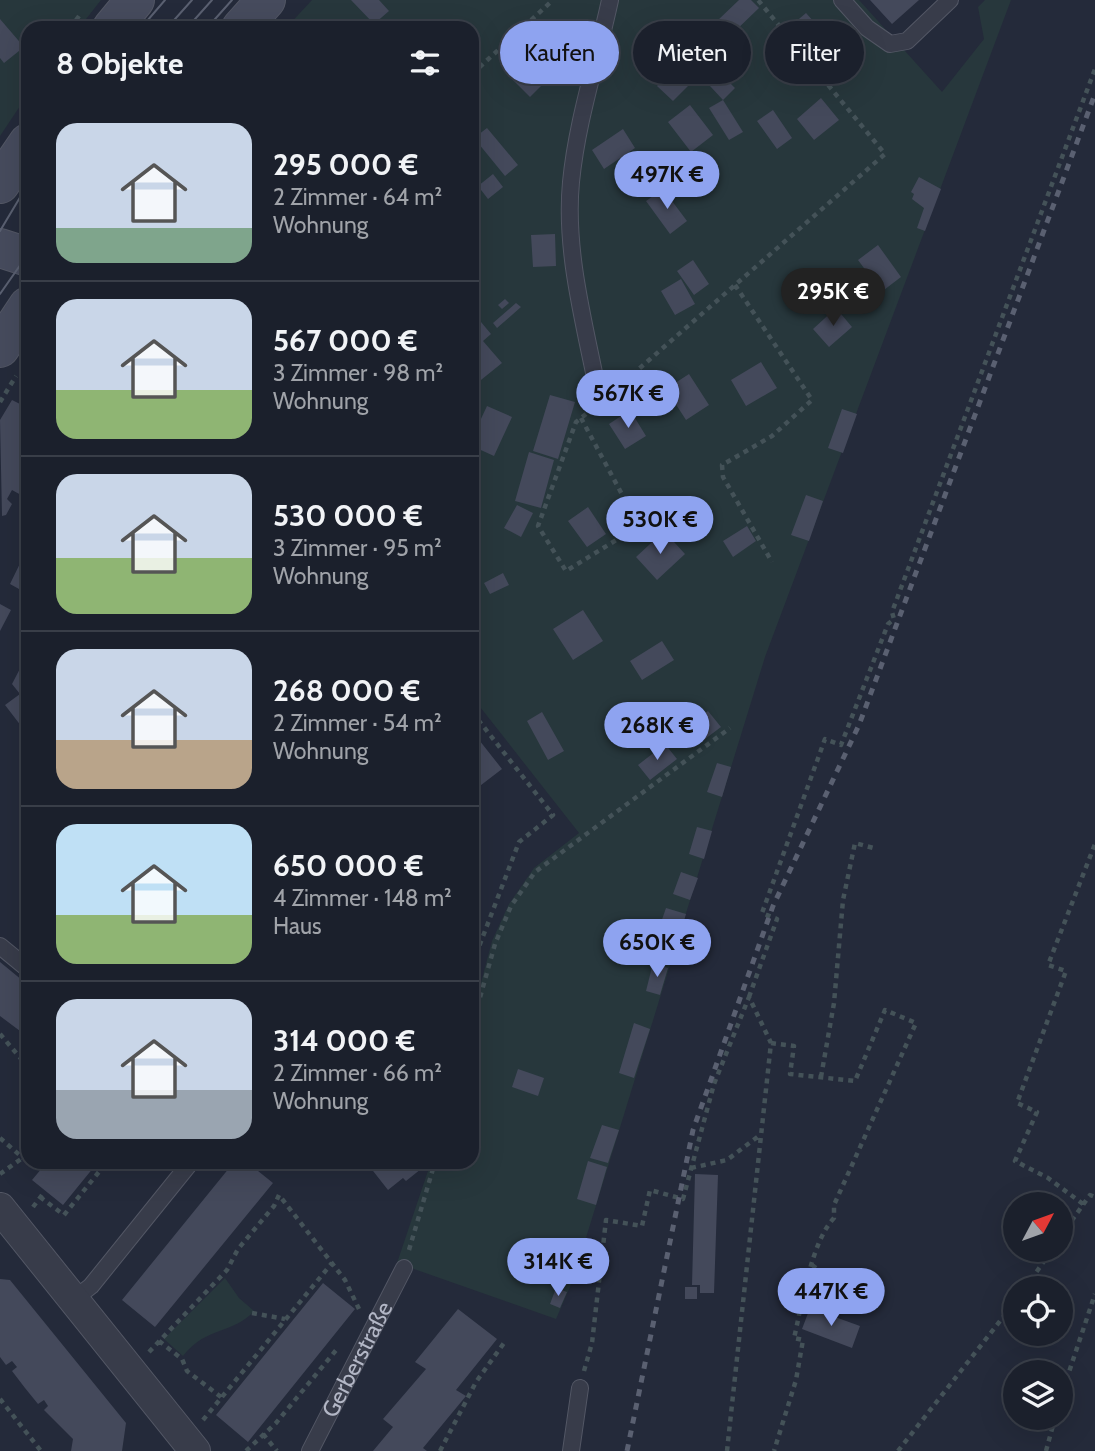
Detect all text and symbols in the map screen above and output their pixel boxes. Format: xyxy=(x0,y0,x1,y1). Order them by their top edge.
chip: Kaufen xyxy=(500,21,619,84)
chip: Mieten xyxy=(633,21,751,84)
chip: Filter xyxy=(765,21,864,84)
icon: filters xyxy=(406,44,444,82)
text: 8 Objekte xyxy=(56,45,184,82)
text: 295 000 € xyxy=(273,146,418,183)
icon: home xyxy=(112,151,196,235)
pin: 497K € xyxy=(610,152,724,211)
text: 497K € xyxy=(630,160,704,188)
text: 2 Zimmer · 64 m² xyxy=(273,183,442,211)
text: Wohnung xyxy=(273,211,368,239)
pin: 295K € xyxy=(776,268,890,328)
text: 295K € xyxy=(797,277,869,305)
text: 567 000 € xyxy=(273,322,418,359)
icon: home xyxy=(112,327,196,411)
text: 3 Zimmer · 98 m² xyxy=(273,359,443,387)
pin: 567K € xyxy=(571,370,685,430)
text: 567K € xyxy=(592,379,664,407)
text: Wohnung xyxy=(273,387,368,415)
pin: 530K € xyxy=(603,496,717,556)
text: 530 000 € xyxy=(273,497,423,534)
icon: home xyxy=(112,502,196,586)
text: 530K € xyxy=(622,505,698,533)
text: 3 Zimmer · 95 m² xyxy=(273,534,442,562)
text: Wohnung xyxy=(273,562,368,590)
text: 268 000 € xyxy=(273,672,420,709)
icon: home xyxy=(112,677,196,761)
pin: 268K € xyxy=(600,702,714,762)
text: 2 Zimmer · 54 m² xyxy=(273,709,442,737)
text: 268K € xyxy=(620,711,694,739)
text: Wohnung xyxy=(273,737,368,765)
text: 650 000 € xyxy=(273,847,423,884)
icon: home xyxy=(112,852,196,936)
text: 4 Zimmer · 148 m² xyxy=(273,884,452,912)
text: Haus xyxy=(273,912,322,940)
pin: 650K € xyxy=(600,920,714,979)
text: 650K € xyxy=(619,928,695,956)
text: 314 000 € xyxy=(273,1022,415,1059)
icon: home xyxy=(112,1027,196,1111)
text: 2 Zimmer · 66 m² xyxy=(273,1059,442,1087)
text: Wohnung xyxy=(273,1087,368,1115)
north arrow xyxy=(1003,1192,1073,1262)
map controls xyxy=(1003,1192,1073,1430)
pin: 314K € xyxy=(501,1238,615,1298)
text: 314K € xyxy=(523,1247,593,1275)
pin: 447K € xyxy=(774,1268,888,1328)
button: locate xyxy=(1003,1276,1073,1346)
text: 447K € xyxy=(794,1277,868,1305)
street label: Gerberstraße xyxy=(316,1296,399,1422)
button: layers xyxy=(1003,1360,1073,1430)

